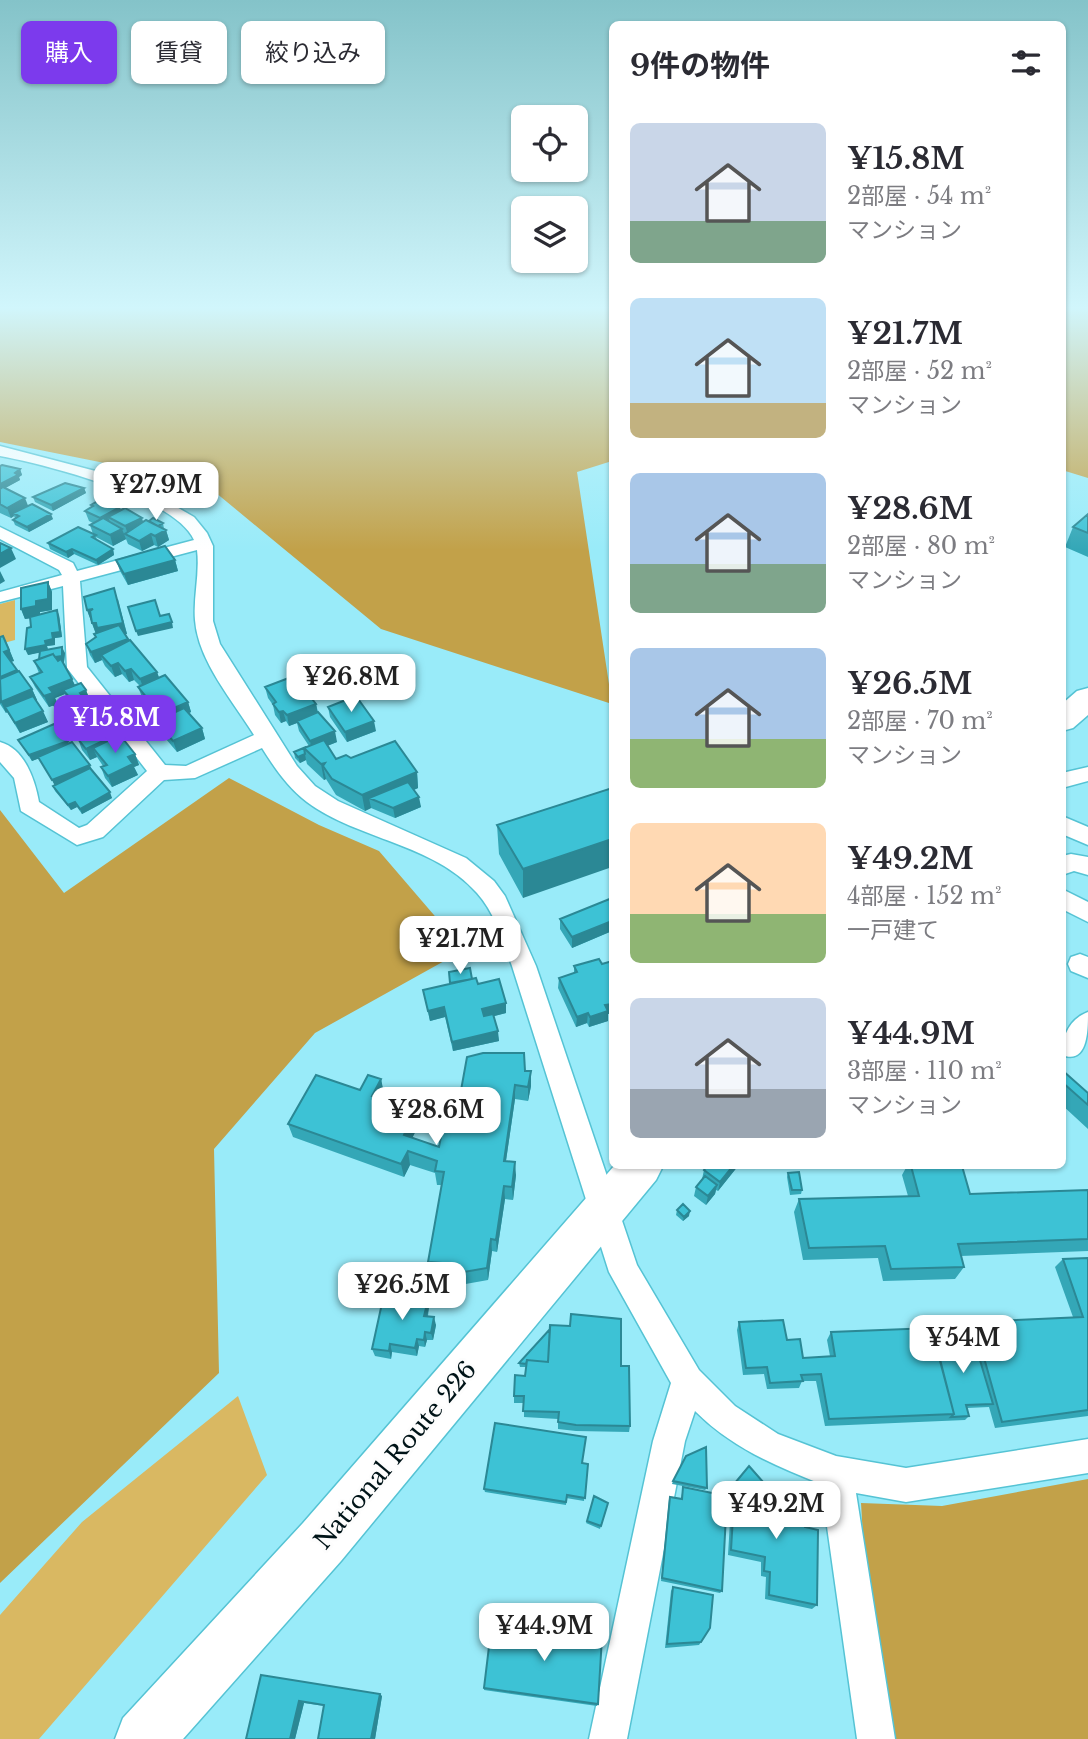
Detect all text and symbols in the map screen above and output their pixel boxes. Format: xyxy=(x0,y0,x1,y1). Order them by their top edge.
chip: 購入 xyxy=(21,21,117,84)
chip: 賃貸 xyxy=(131,21,227,84)
chip: 絞り込み xyxy=(241,21,385,84)
icon: filters xyxy=(1007,44,1045,82)
text: 9件の物件 xyxy=(630,47,770,84)
map controls xyxy=(511,105,588,273)
button: locate xyxy=(511,105,588,182)
text: ¥15.8M xyxy=(847,140,965,177)
icon: home xyxy=(686,151,770,235)
text: 2部屋 · 54 m² xyxy=(847,182,991,210)
button: layers xyxy=(511,196,588,273)
text: マンション xyxy=(847,216,962,244)
text: ¥21.7M xyxy=(847,315,963,352)
icon: home xyxy=(686,326,770,410)
text: 2部屋 · 52 m² xyxy=(847,357,992,385)
text: マンション xyxy=(847,391,962,419)
pin: ¥27.9M xyxy=(99,462,213,522)
text: ¥27.9M xyxy=(110,471,202,499)
text: ¥28.6M xyxy=(847,490,973,527)
icon: home xyxy=(686,501,770,585)
text: 2部屋 · 80 m² xyxy=(847,532,995,560)
text: マンション xyxy=(847,566,962,594)
pin: ¥26.8M xyxy=(294,654,408,714)
text: ¥26.8M xyxy=(303,663,399,691)
text: ¥26.5M xyxy=(847,665,972,702)
icon: home xyxy=(686,676,770,760)
pin: ¥15.8M xyxy=(58,696,172,755)
text: ¥15.8M xyxy=(70,704,160,732)
text: 2部屋 · 70 m² xyxy=(847,707,993,735)
text: マンション xyxy=(847,741,962,769)
text: ¥49.2M xyxy=(847,840,974,877)
icon: home xyxy=(686,851,770,935)
text: 4部屋 · 152 m² xyxy=(847,882,1002,910)
pin: ¥21.7M xyxy=(403,916,517,976)
text: 一戸建て xyxy=(847,916,939,944)
text: ¥21.7M xyxy=(416,925,504,953)
text: ¥44.9M xyxy=(847,1015,975,1052)
icon: home xyxy=(686,1026,770,1110)
text: 3部屋 · 110 m² xyxy=(847,1057,1002,1085)
pin: ¥28.6M xyxy=(379,1088,493,1147)
text: マンション xyxy=(847,1091,962,1119)
text: ¥28.6M xyxy=(388,1096,484,1124)
pin: ¥26.5M xyxy=(345,1262,459,1322)
text: ¥26.5M xyxy=(354,1271,450,1299)
pin: ¥54M xyxy=(922,1316,1004,1375)
text: ¥54M xyxy=(926,1324,1000,1352)
street label: National Route 226 xyxy=(308,1355,482,1555)
pin: ¥49.2M xyxy=(719,1482,833,1541)
text: ¥49.2M xyxy=(727,1490,825,1518)
pin: ¥44.9M xyxy=(487,1604,601,1663)
text: ¥44.9M xyxy=(495,1612,593,1640)

